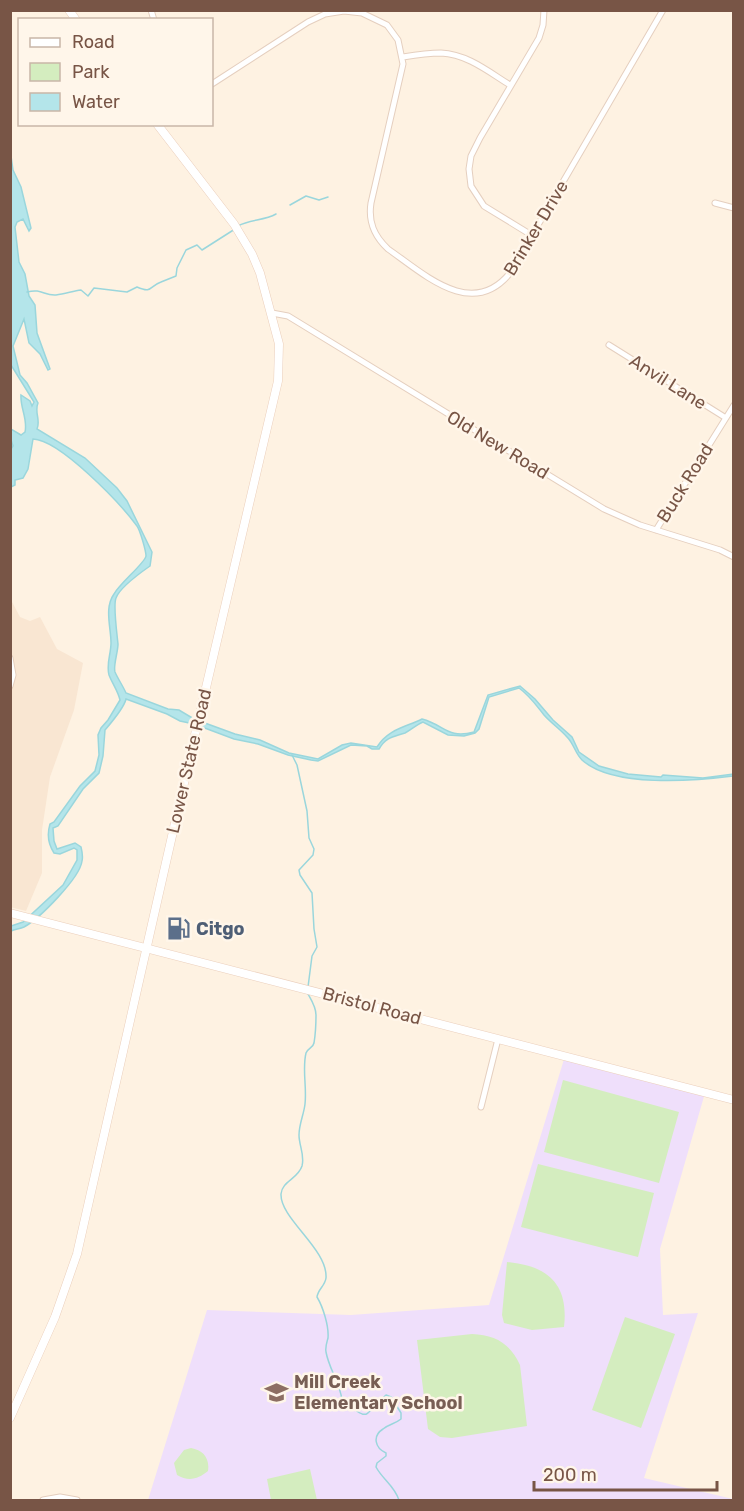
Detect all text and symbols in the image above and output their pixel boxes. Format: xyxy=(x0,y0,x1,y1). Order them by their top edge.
legend xyxy=(18,18,213,126)
text: Road xyxy=(72,31,115,53)
text: Park xyxy=(72,61,110,83)
text: Water xyxy=(72,91,120,113)
street label: Brinker Drive xyxy=(499,176,573,280)
street label: Anvil Lane xyxy=(625,350,711,414)
street label: Old New Road xyxy=(443,406,553,484)
street label: Buck Road xyxy=(652,439,718,527)
street label: Lower State Road xyxy=(162,687,216,835)
fuel station icon: Citgo xyxy=(165,916,191,942)
place label: Citgo xyxy=(196,918,245,940)
street label: Bristol Road xyxy=(320,982,424,1030)
place label: Mill Creek Elementary School xyxy=(294,1371,463,1414)
school or university icon: Mill Creek Elementary School xyxy=(263,1379,289,1405)
scale bar xyxy=(534,1454,717,1492)
text: 200 m xyxy=(543,1464,597,1486)

